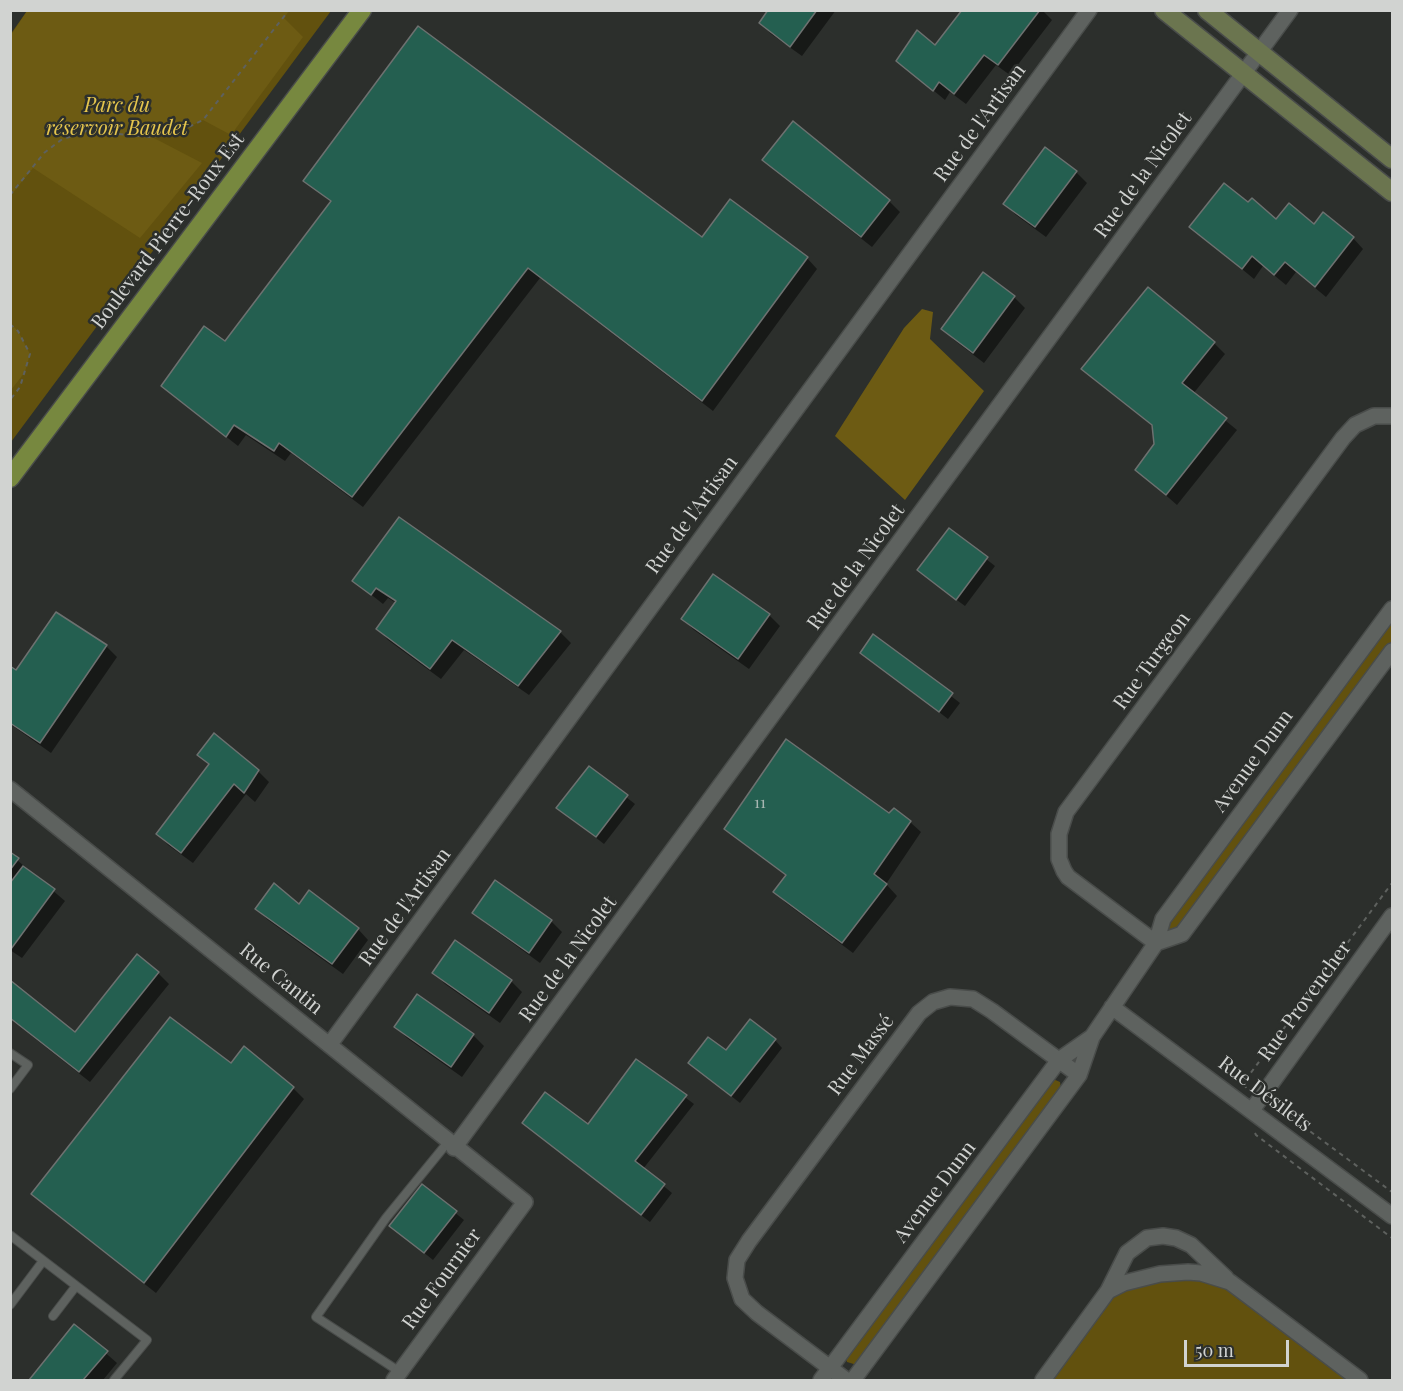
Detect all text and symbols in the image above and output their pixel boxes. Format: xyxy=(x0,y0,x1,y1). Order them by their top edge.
street label: Rue de l'Artisan xyxy=(929,59,1031,187)
park label: Parc du réservoir Baudet xyxy=(46,94,188,141)
street label: Rue de la Nicolet xyxy=(1089,107,1197,243)
street label: Boulevard Pierre-Roux Est xyxy=(86,128,250,334)
street label: Rue de l'Artisan xyxy=(641,451,743,579)
street label: Rue de la Nicolet xyxy=(802,499,910,635)
street label: Rue Turgeon xyxy=(1109,608,1195,714)
street label: Avenue Dunn xyxy=(1208,705,1298,817)
house number: 11 xyxy=(754,793,766,813)
street label: Rue de l'Artisan xyxy=(354,843,456,971)
street label: Rue de la Nicolet xyxy=(514,891,622,1027)
street label: Rue Provencher xyxy=(1253,936,1357,1066)
street label: Rue Cantin xyxy=(235,938,327,1020)
street label: Rue Massé xyxy=(823,1010,899,1100)
street label: Rue Désilets xyxy=(1214,1051,1316,1137)
street label: Avenue Dunn xyxy=(889,1136,981,1248)
street label: Rue Fournier xyxy=(397,1224,487,1334)
scale bar xyxy=(1187,1328,1292,1366)
text: 50 m xyxy=(1195,1338,1234,1362)

